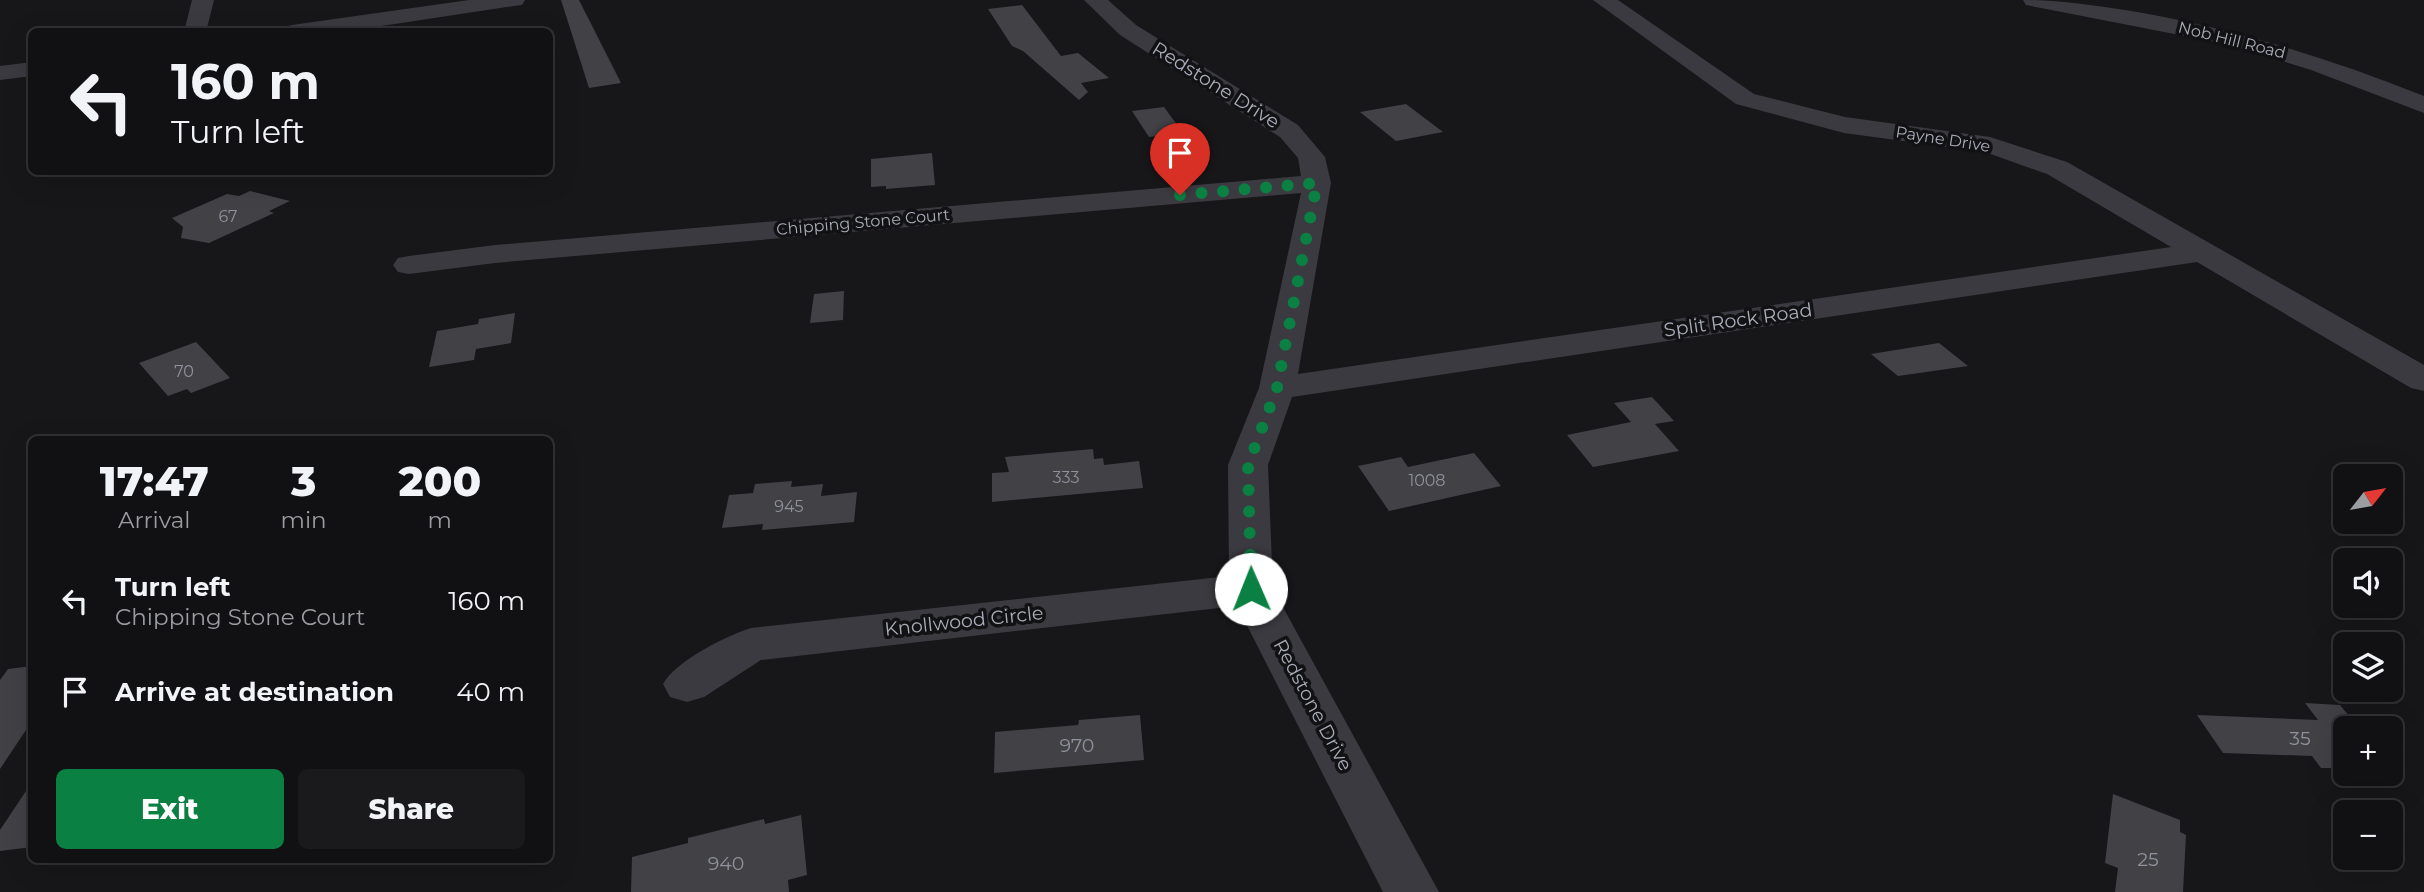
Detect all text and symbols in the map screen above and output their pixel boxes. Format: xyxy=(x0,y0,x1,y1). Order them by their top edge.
street label: Nob Hill Road xyxy=(2176,17,2288,63)
street label: Redstone Drive xyxy=(1148,37,1284,133)
text: 160 m xyxy=(171,52,320,111)
icon: left xyxy=(56,56,147,147)
text: Turn left xyxy=(171,112,305,151)
street label: Payne Drive xyxy=(1894,122,1992,156)
pin xyxy=(1150,123,1210,195)
icon: arrive xyxy=(1161,134,1199,172)
street label: Chipping Stone Court xyxy=(775,205,951,239)
house number: 67 xyxy=(218,207,238,226)
street label: Split Rock Road xyxy=(1662,298,1814,342)
house number: 70 xyxy=(174,362,194,381)
text: 17:47 xyxy=(100,455,209,507)
text: 3 xyxy=(291,455,316,507)
text: 200 xyxy=(398,455,481,507)
north arrow xyxy=(2333,464,2403,534)
map controls xyxy=(2333,464,2403,870)
house number: 333 xyxy=(1053,468,1079,487)
house number: 1008 xyxy=(1408,471,1446,490)
house number: 945 xyxy=(774,497,804,516)
text: Arrival xyxy=(118,506,191,534)
text: min xyxy=(281,506,327,534)
text: m xyxy=(428,506,452,534)
button: sound xyxy=(2333,548,2403,618)
position arrow xyxy=(1214,552,1288,626)
text: Turn left xyxy=(115,571,231,603)
icon: left xyxy=(56,582,94,620)
text: 160 m xyxy=(448,585,525,617)
street label: Knollwood Circle xyxy=(883,601,1045,641)
text: Chipping Stone Court xyxy=(115,603,365,631)
button: layers xyxy=(2333,632,2403,702)
street label: Redstone Drive xyxy=(1269,635,1357,775)
icon: arrive xyxy=(56,673,94,711)
text: Arrive at destination xyxy=(115,676,394,708)
text: 40 m xyxy=(456,676,525,708)
button: + xyxy=(2333,716,2403,786)
house number: 35 xyxy=(2289,727,2311,750)
house number: 970 xyxy=(1060,734,1094,757)
button: Exit xyxy=(56,769,284,849)
button: Share xyxy=(298,769,525,849)
button: − xyxy=(2333,800,2403,870)
house number: 25 xyxy=(2137,848,2159,871)
house number: 940 xyxy=(708,852,744,875)

